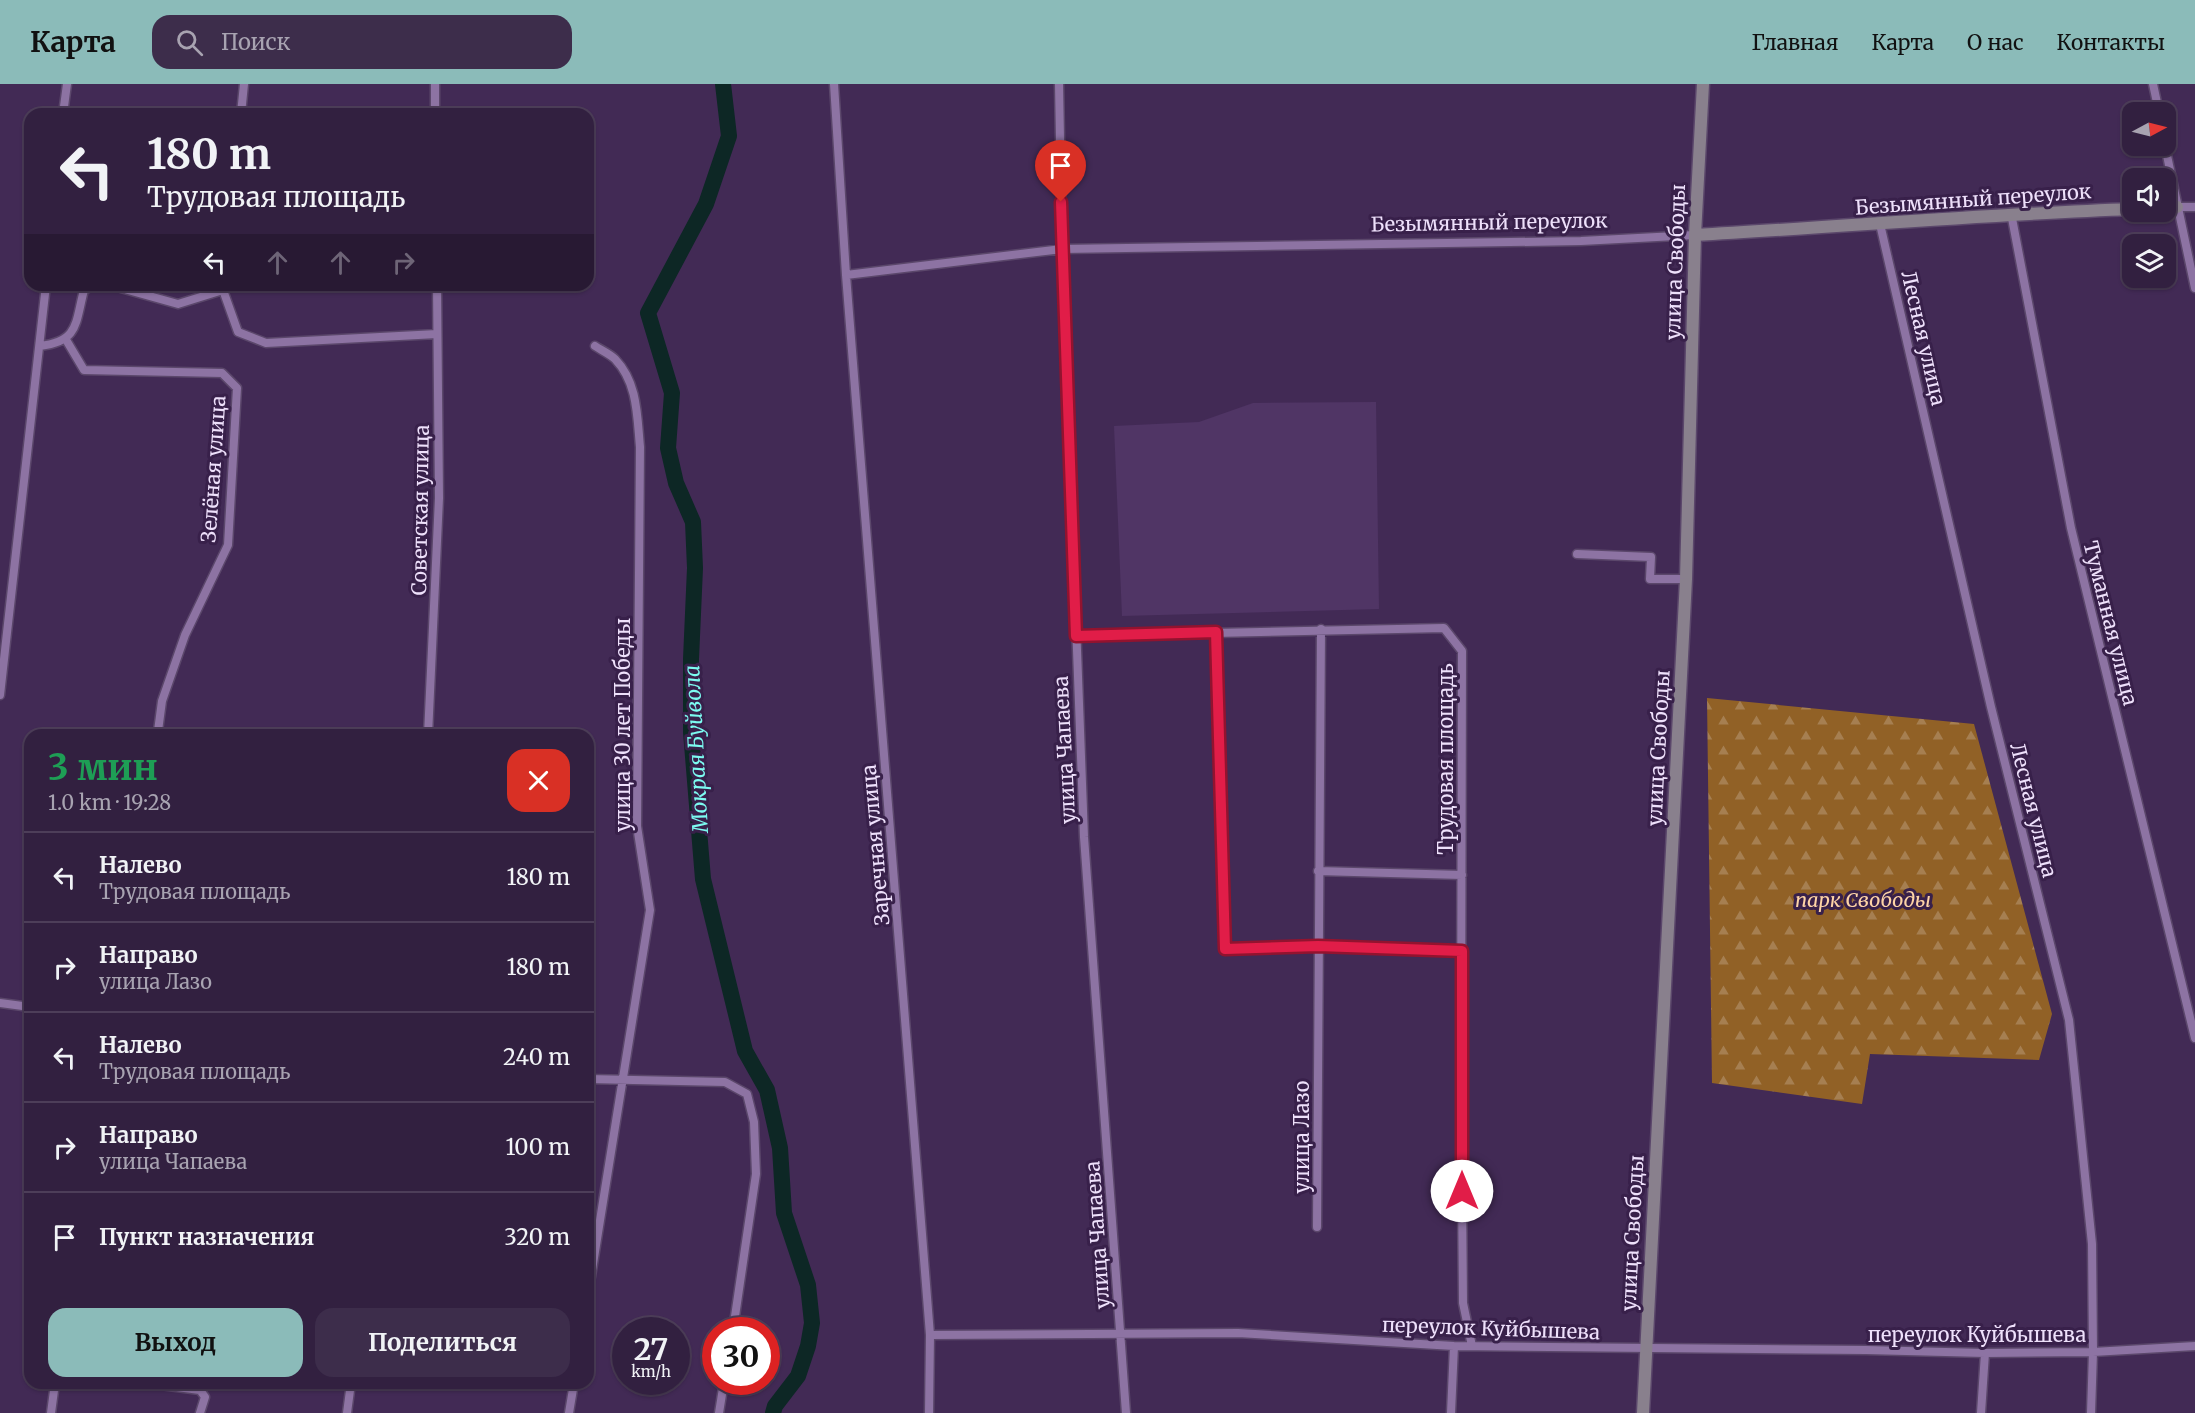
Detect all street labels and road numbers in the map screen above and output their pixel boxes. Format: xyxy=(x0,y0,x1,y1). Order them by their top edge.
street label: Безымянный переулок xyxy=(1854,178,2092,220)
street label: улица Свободы xyxy=(1660,184,1690,340)
street label: Безымянный переулок xyxy=(1370,207,1608,237)
street label: Лесная улица xyxy=(1896,268,1952,408)
street label: Зелёная улица xyxy=(195,394,231,543)
street label: Советская улица xyxy=(406,424,434,596)
street label: Туманная улица xyxy=(2078,538,2144,708)
street label: улица 30 лет Победы xyxy=(610,618,635,832)
street label: Трудовая площадь xyxy=(1433,663,1458,855)
street label: улица Свободы xyxy=(1641,669,1675,827)
street label: улица Чапаева xyxy=(1048,675,1080,825)
street label: Лесная улица xyxy=(2005,740,2063,880)
street label: Заречная улица xyxy=(855,763,894,926)
street label: улица Лазо xyxy=(1289,1080,1314,1193)
street label: улица Свободы xyxy=(1615,1154,1649,1312)
street label: улица Чапаева xyxy=(1079,1160,1115,1310)
street label: переулок Куйбышева xyxy=(1381,1312,1601,1344)
street label: переулок Куйбышева xyxy=(1868,1322,2086,1347)

